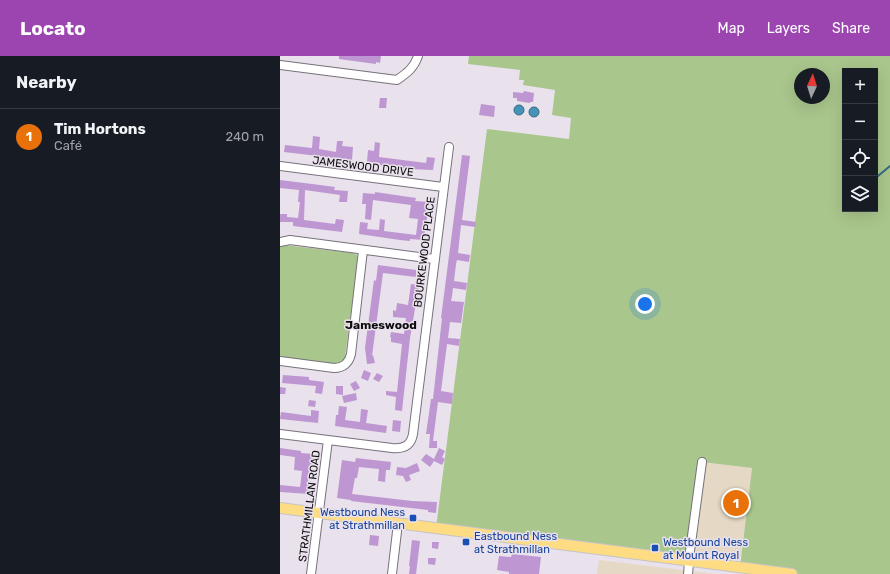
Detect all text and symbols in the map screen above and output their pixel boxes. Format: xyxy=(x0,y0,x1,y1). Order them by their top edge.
text: Locato xyxy=(20,17,86,40)
text: Map xyxy=(718,20,745,37)
text: Layers xyxy=(767,20,810,37)
text: Share xyxy=(832,20,870,37)
north arrow xyxy=(794,68,830,104)
map controls xyxy=(842,68,878,212)
button: + xyxy=(842,68,878,104)
text: Nearby xyxy=(16,72,77,92)
button: − xyxy=(842,104,878,140)
text: Tim Hortons xyxy=(54,120,146,138)
text: 1 xyxy=(26,129,32,144)
text: 240 m xyxy=(225,129,264,144)
text: Café xyxy=(54,138,82,153)
button: locate xyxy=(842,140,878,176)
street label: JAMESWOOD DRIVE xyxy=(312,154,415,179)
button: layers xyxy=(842,176,878,212)
street label: BOURKEWOOD PLACE xyxy=(411,196,438,308)
your location xyxy=(635,294,655,314)
district label: Jameswood xyxy=(345,318,417,332)
street label: STRATHMILLAN ROAD xyxy=(296,449,323,563)
pin: 1 xyxy=(723,488,749,518)
place label: Westbound Ness at Strathmillan xyxy=(320,506,405,532)
marker: Westbound Ness at Strathmillan xyxy=(408,513,418,523)
place label: Eastbound Ness at Strathmillan xyxy=(474,530,557,556)
place label: Westbound Ness at Mount Royal xyxy=(663,536,748,562)
marker: Eastbound Ness at Strathmillan xyxy=(461,537,471,547)
marker: Westbound Ness at Mount Royal xyxy=(650,543,660,553)

